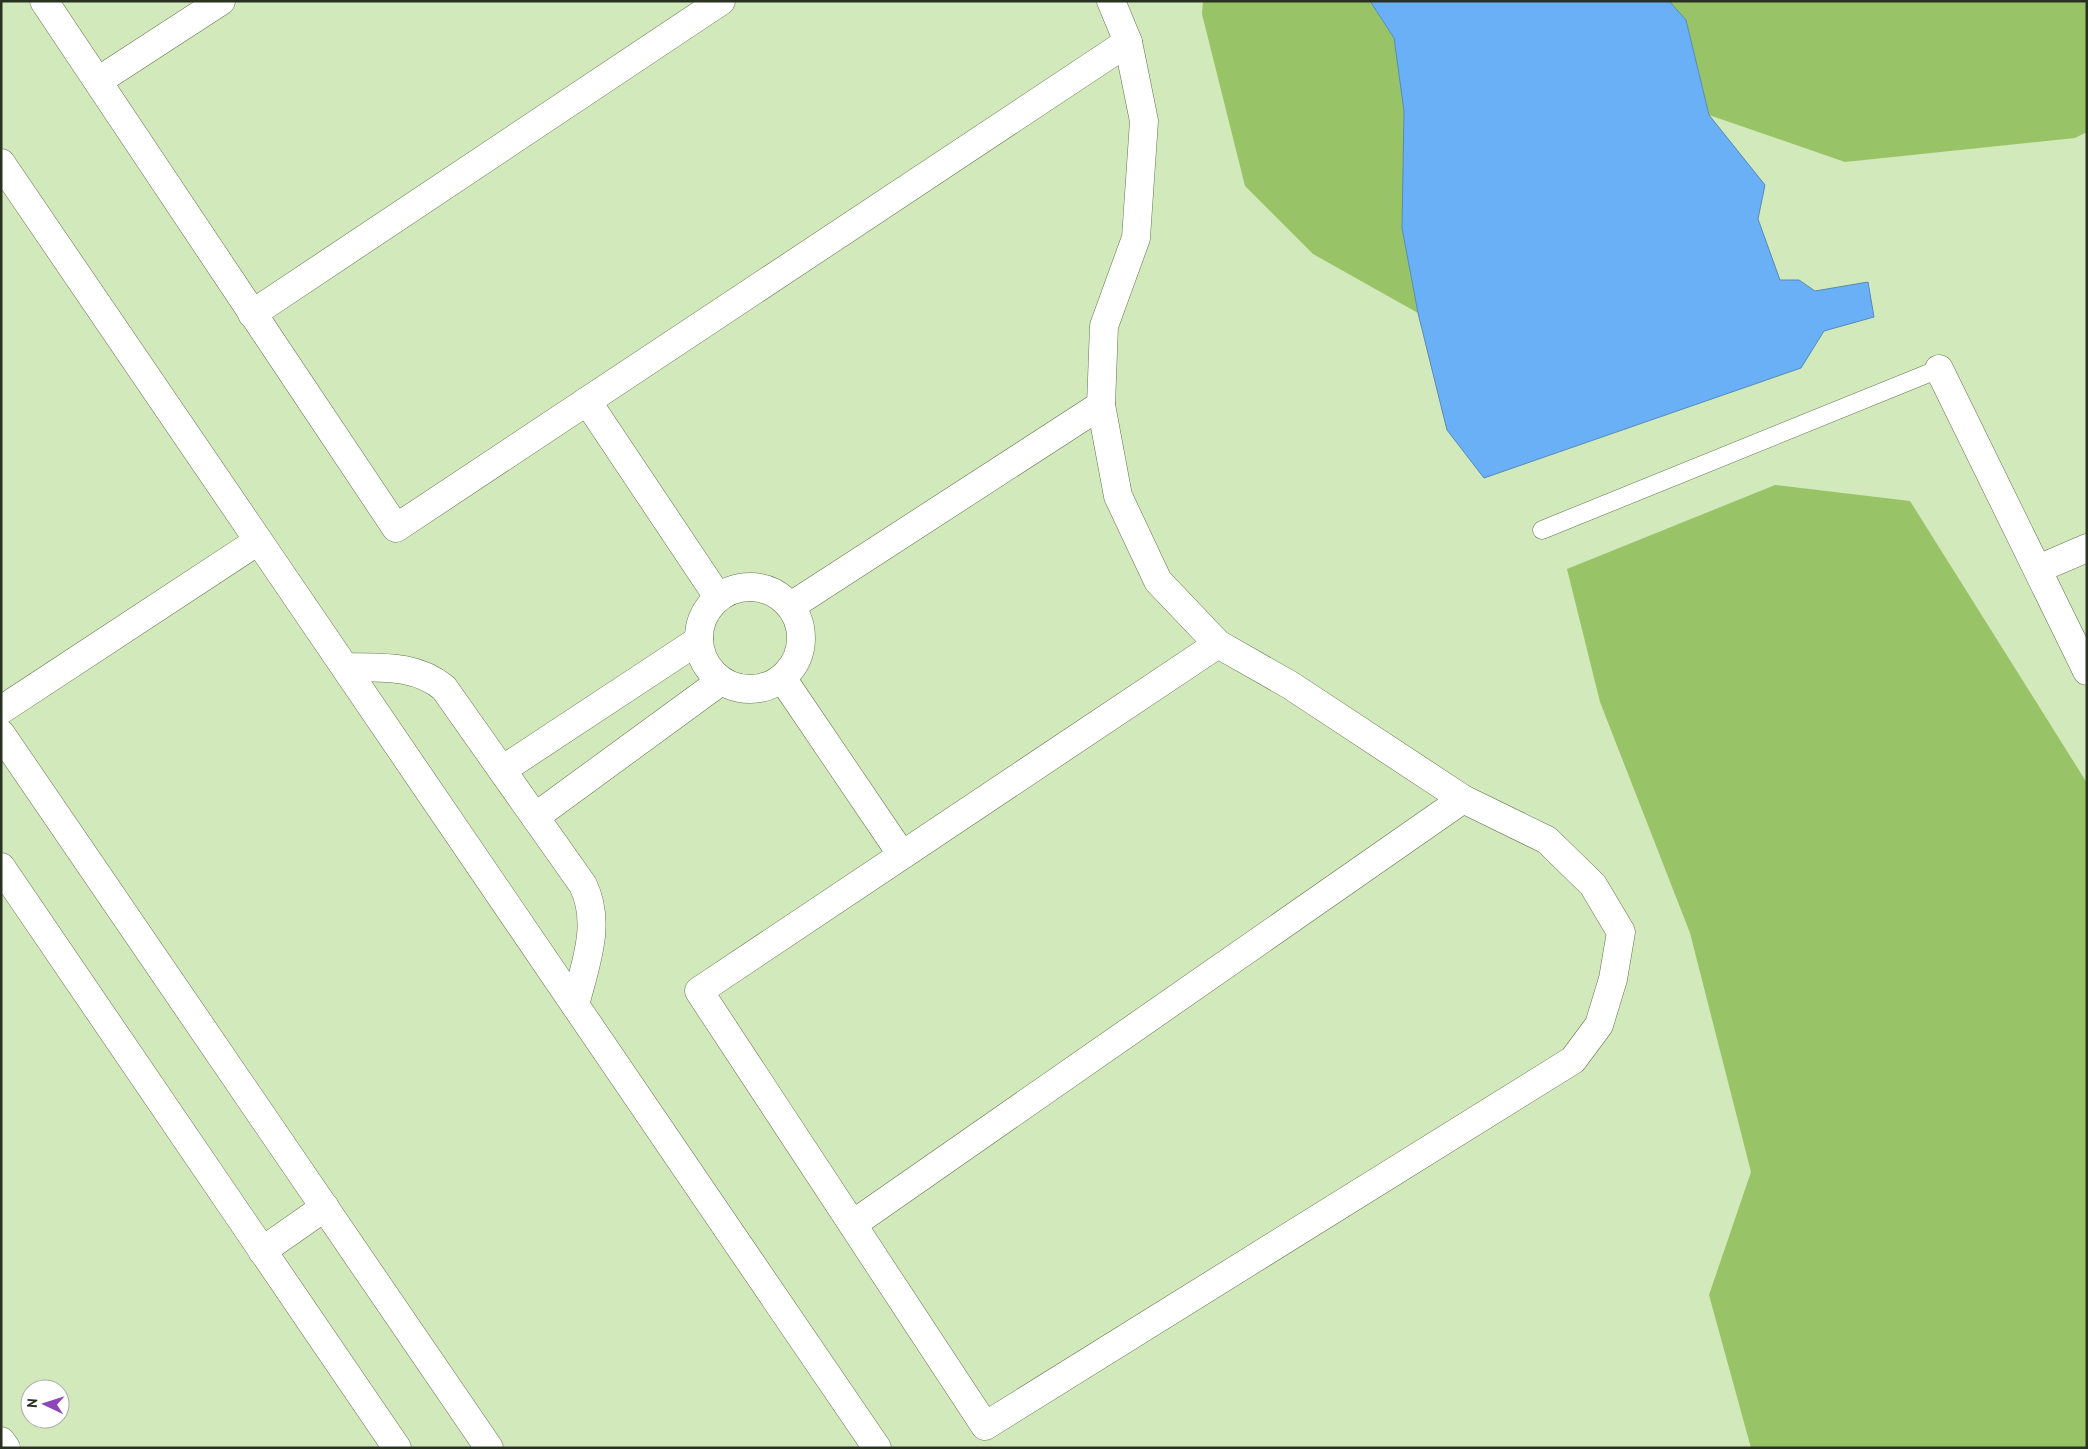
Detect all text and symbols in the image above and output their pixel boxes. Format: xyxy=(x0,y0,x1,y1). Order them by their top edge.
north arrow xyxy=(20,1379,70,1429)
text: N xyxy=(23,1398,41,1408)

